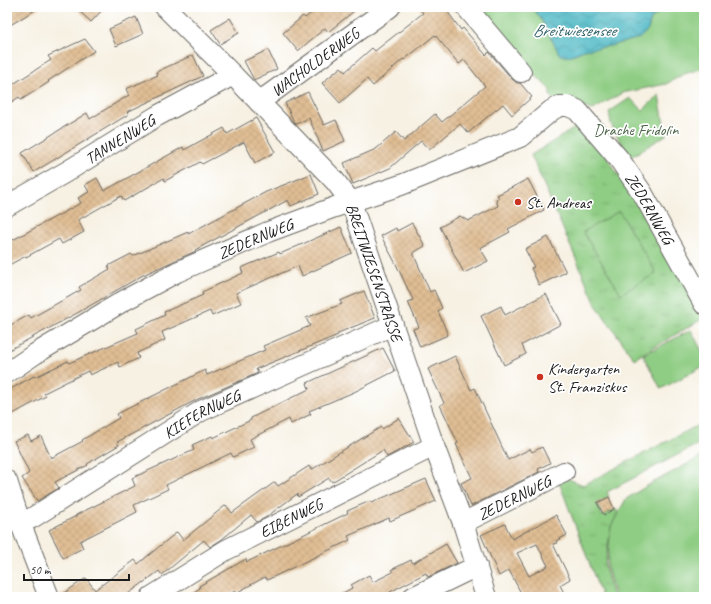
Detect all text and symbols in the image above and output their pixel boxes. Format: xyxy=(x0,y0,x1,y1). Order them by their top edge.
water label: Breitwiesensee xyxy=(533,20,618,41)
street label: WACHOLDERWEG xyxy=(267,22,365,101)
street label: TANNENWEG xyxy=(82,110,160,169)
park label: Drache Fridolin xyxy=(594,120,679,140)
street label: ZEDERNWEG xyxy=(620,169,679,250)
place label: St. Andreas xyxy=(526,193,592,213)
marker: St. Andreas xyxy=(513,197,523,207)
street label: BREITWIESENSTRASSE xyxy=(341,201,408,347)
street label: ZEDERNWEG xyxy=(215,214,298,264)
place label: Kindergarten St. Franziskus xyxy=(548,359,628,397)
marker: Kindergarten St. Franziskus xyxy=(535,372,545,382)
street label: KIEFERNWEG xyxy=(160,385,245,443)
street label: ZEDERNWEG xyxy=(474,470,556,525)
street label: EIBENWEG xyxy=(257,493,328,543)
scale bar xyxy=(24,556,129,582)
text: 50 m xyxy=(30,562,52,578)

